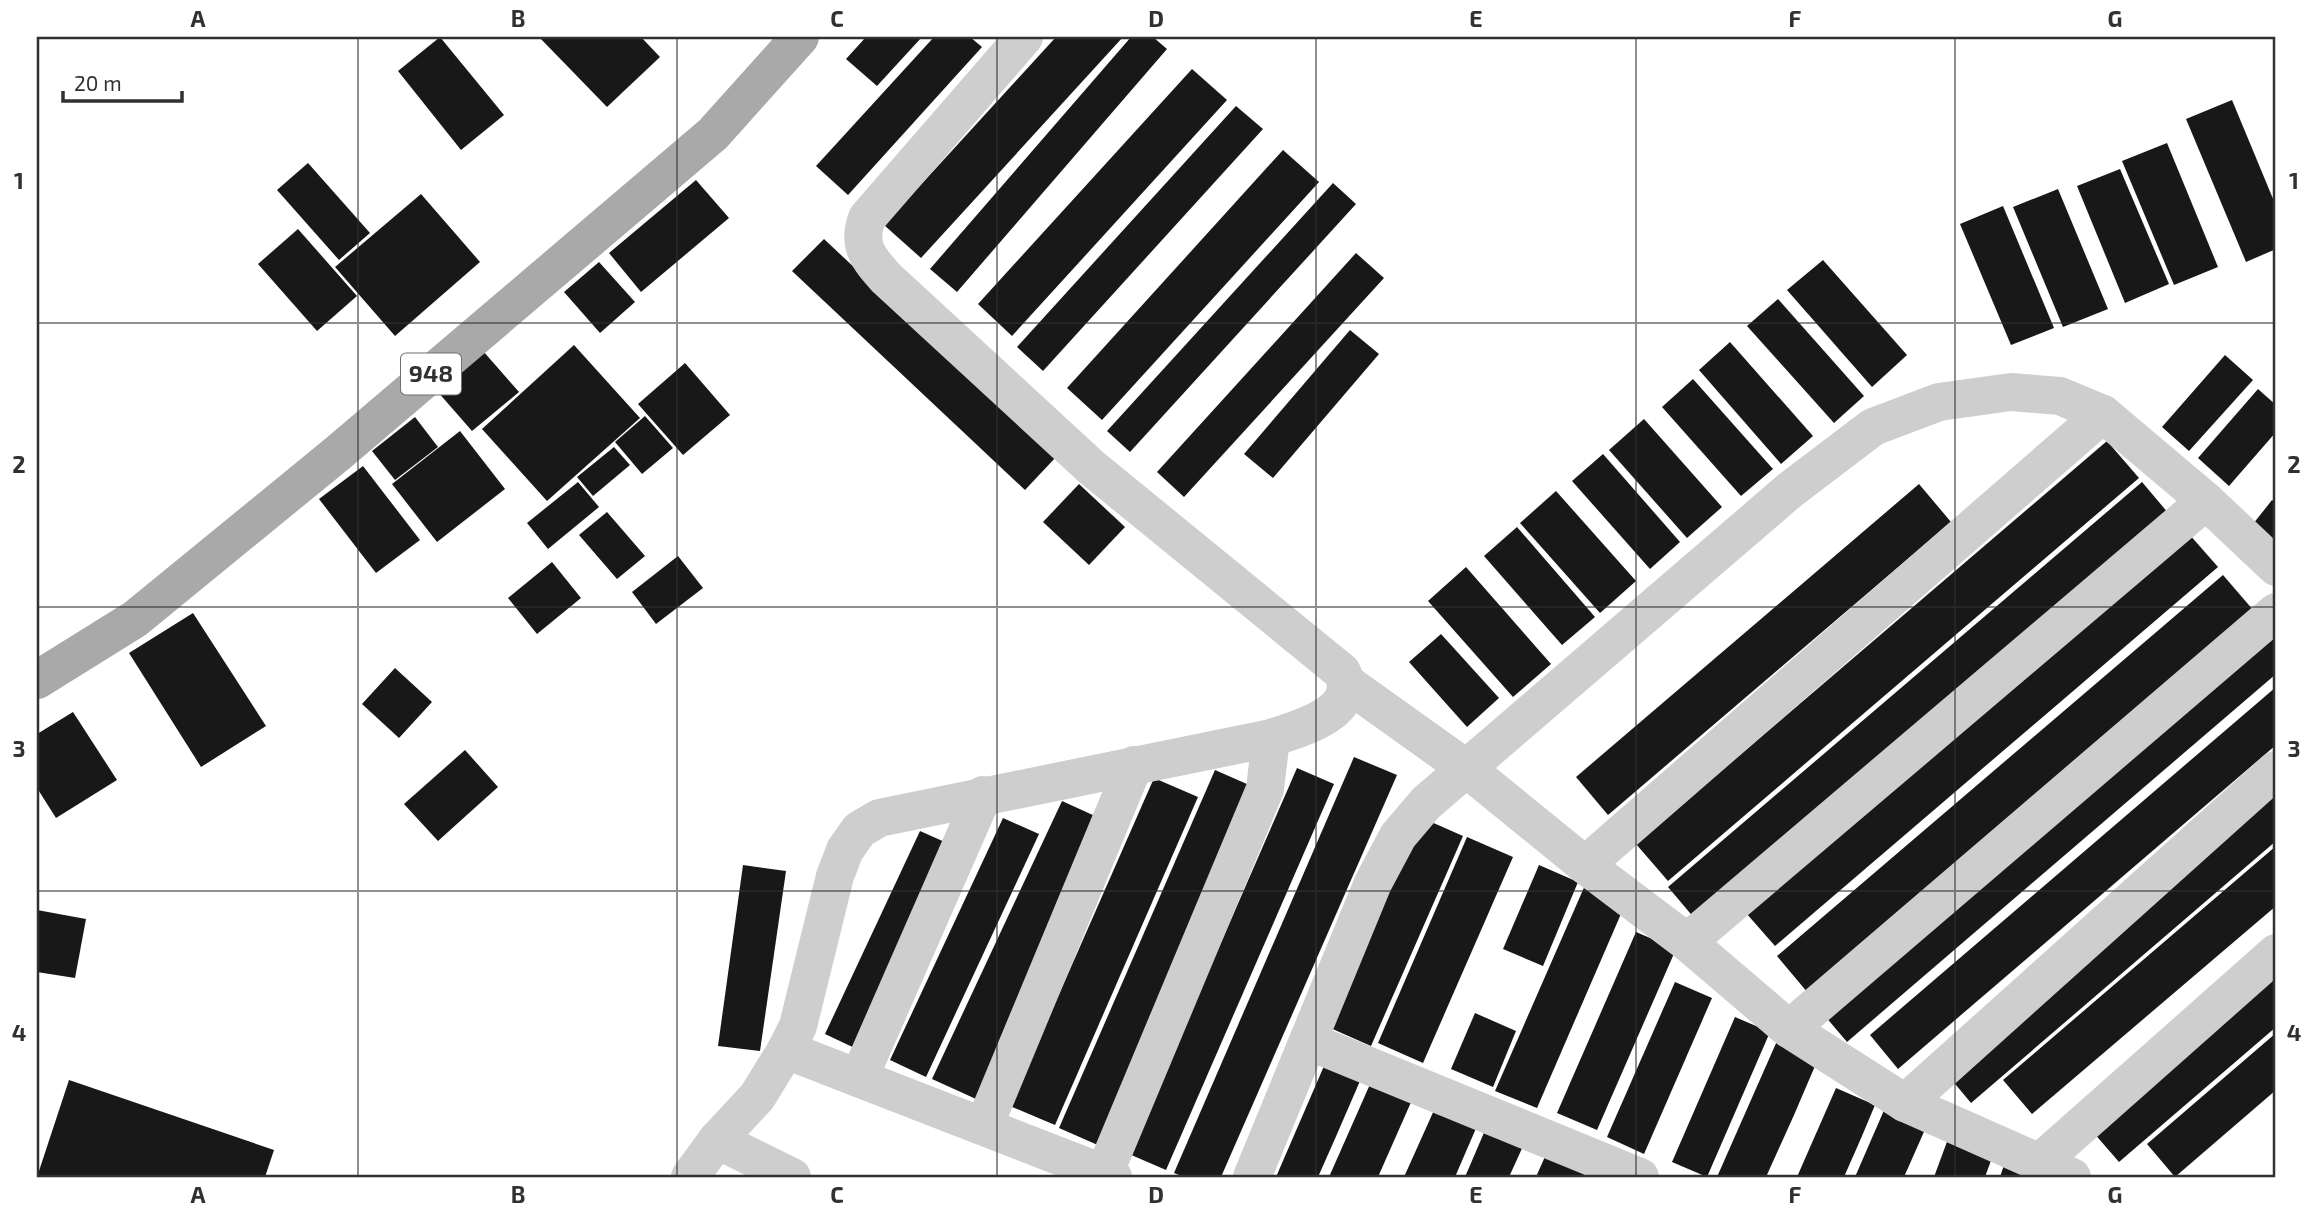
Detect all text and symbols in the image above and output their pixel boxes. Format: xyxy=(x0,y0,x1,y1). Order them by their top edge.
text: A xyxy=(190,4,206,32)
text: B xyxy=(511,4,525,32)
text: C xyxy=(830,4,844,32)
text: D xyxy=(1148,4,1164,32)
text: E xyxy=(1469,4,1483,32)
text: F xyxy=(1789,4,1802,32)
text: G xyxy=(2108,4,2122,32)
scale bar xyxy=(63,60,182,104)
text: 20 m xyxy=(74,70,122,95)
text: 1 xyxy=(14,166,24,194)
text: 1 xyxy=(2289,166,2299,194)
road number: 948 xyxy=(401,354,461,394)
text: 2 xyxy=(12,450,26,478)
text: 2 xyxy=(2287,450,2301,478)
text: 3 xyxy=(12,734,26,762)
text: 3 xyxy=(2287,734,2301,762)
text: 4 xyxy=(12,1018,26,1046)
text: 4 xyxy=(2287,1018,2301,1046)
text: A xyxy=(190,1180,206,1208)
text: B xyxy=(511,1180,525,1208)
text: C xyxy=(830,1180,844,1208)
text: D xyxy=(1148,1180,1164,1208)
text: E xyxy=(1469,1180,1483,1208)
text: F xyxy=(1789,1180,1802,1208)
text: G xyxy=(2108,1180,2122,1208)

